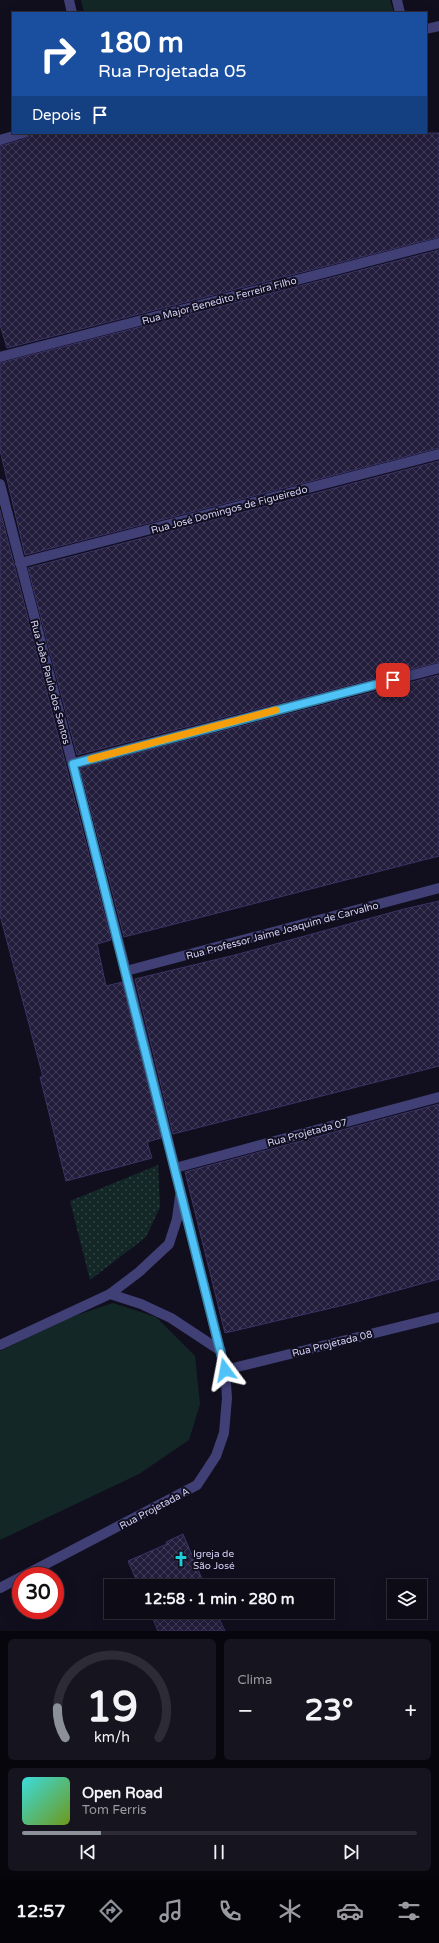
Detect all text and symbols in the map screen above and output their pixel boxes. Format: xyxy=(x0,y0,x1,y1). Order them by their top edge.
text: 180 m xyxy=(98,26,184,60)
icon: right xyxy=(32,28,84,80)
text: Rua Projetada 05 xyxy=(98,60,247,82)
icon: arrive xyxy=(89,104,111,126)
text: Depois xyxy=(32,106,81,124)
street label: Rua Major Benedito Ferreira Filho xyxy=(141,275,298,327)
street label: Rua José Domingos de Figueiredo xyxy=(150,483,309,537)
street label: Rua João Paulo dos Santos xyxy=(28,619,72,746)
pin xyxy=(376,663,410,697)
icon: arrive xyxy=(382,669,404,691)
street label: Rua Professor Jaime Joaquim de Carvalho xyxy=(185,899,380,962)
street label: Rua Projetada 07 xyxy=(266,1116,349,1149)
street label: Rua Projetada 08 xyxy=(291,1328,374,1360)
position arrow xyxy=(204,1349,246,1391)
street label: Rua Projetada A xyxy=(117,1485,191,1532)
place label: Igreja de São José xyxy=(193,1548,235,1572)
church icon: Igreja de São José xyxy=(172,1550,190,1568)
speed limit sign: 30 xyxy=(12,1567,64,1619)
map controls xyxy=(387,1579,427,1619)
button: layers xyxy=(387,1579,427,1619)
text: 12:58 · 1 min · 280 m xyxy=(144,1590,294,1608)
text: Clima xyxy=(238,1672,272,1688)
text: 19 xyxy=(86,1682,138,1732)
text: 23° xyxy=(304,1692,353,1729)
text: − xyxy=(238,1698,253,1724)
text: + xyxy=(405,1698,417,1724)
text: km/h xyxy=(94,1728,130,1745)
text: Open Road xyxy=(82,1784,163,1802)
text: Tom Ferris xyxy=(82,1802,146,1818)
icon: previous xyxy=(77,1841,99,1863)
icon: pause xyxy=(208,1841,230,1863)
icon: next xyxy=(340,1841,362,1863)
icon: directions xyxy=(97,1897,125,1925)
icon: music xyxy=(157,1897,185,1925)
icon: phone xyxy=(216,1897,244,1925)
icon: climate xyxy=(276,1897,304,1925)
icon: car xyxy=(336,1897,364,1925)
icon: filters xyxy=(395,1897,423,1925)
text: 12:57 xyxy=(16,1900,66,1922)

